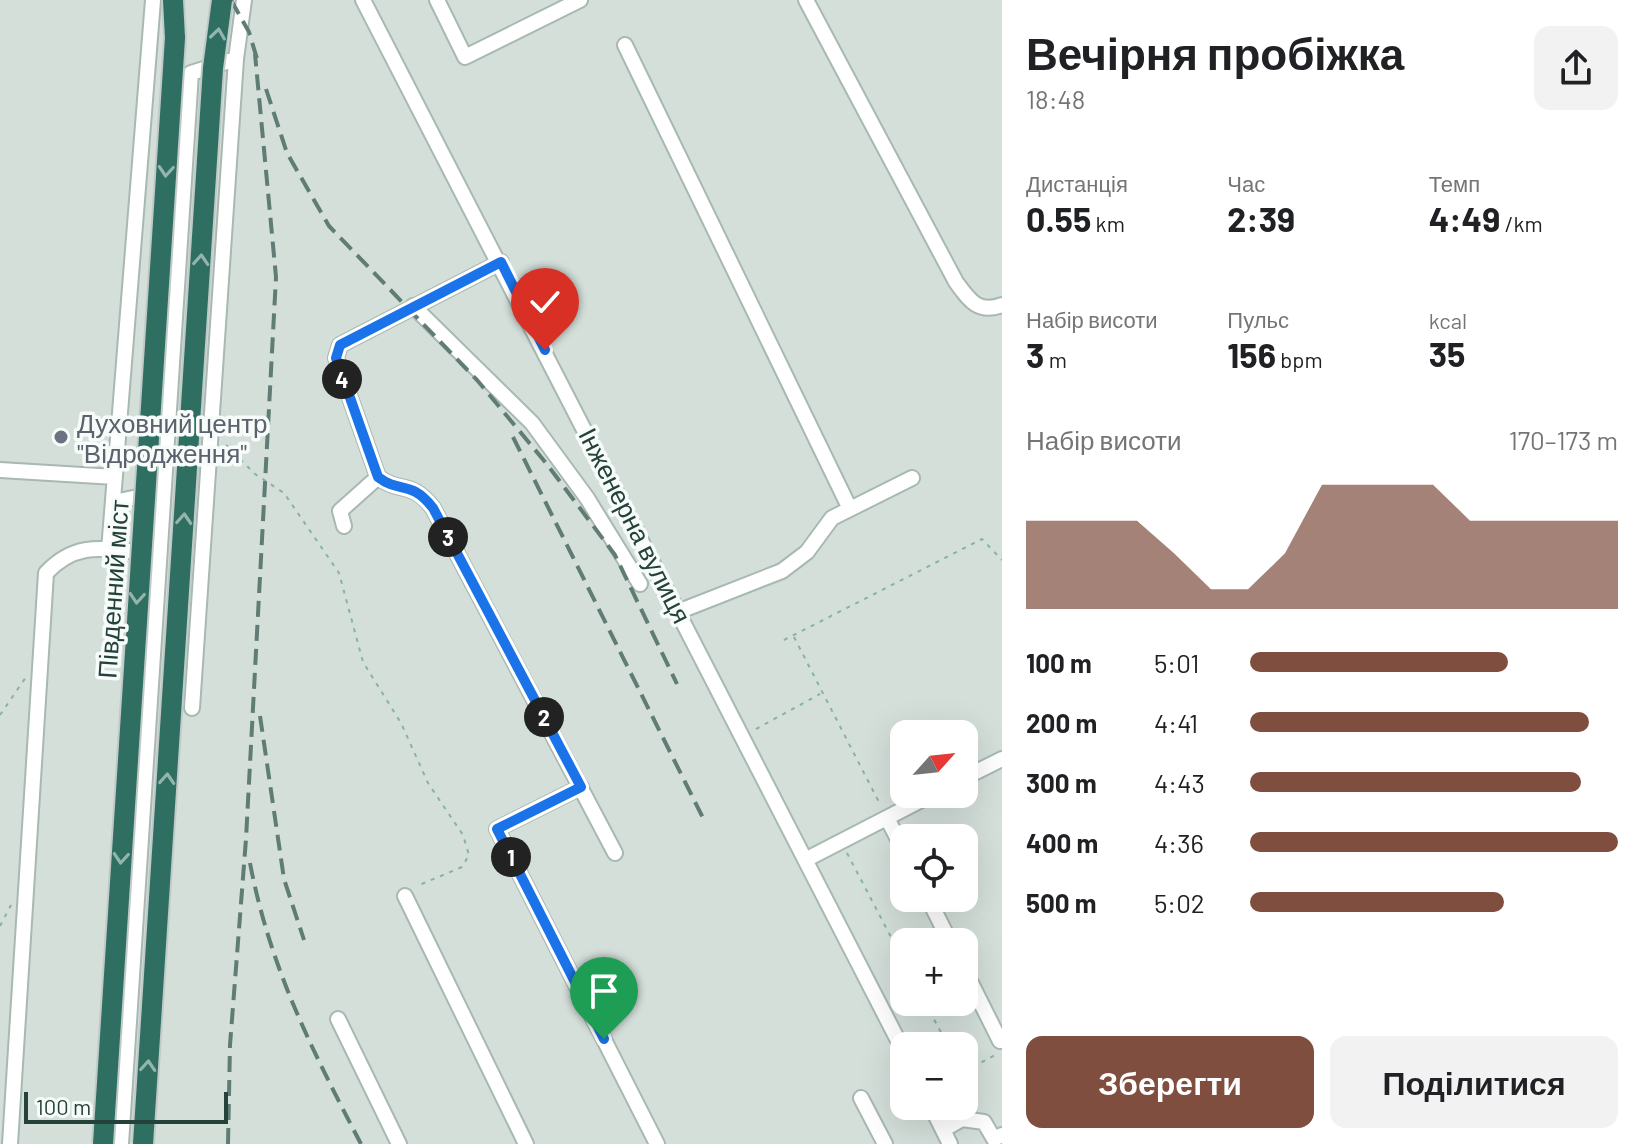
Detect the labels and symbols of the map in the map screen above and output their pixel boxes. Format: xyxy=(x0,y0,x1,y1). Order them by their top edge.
one-way arrow xyxy=(209,27,226,41)
one-way arrow xyxy=(158,165,175,178)
one-way arrow xyxy=(192,253,209,266)
pin xyxy=(511,268,579,350)
pin: 4 xyxy=(322,359,362,399)
place label: Духовний центр "Відродження" xyxy=(77,407,268,468)
street label: Інженерна вулиця xyxy=(573,422,699,628)
marker: Духовний центр "Відродження" xyxy=(52,428,70,446)
street label: Південний міст xyxy=(90,498,134,679)
one-way arrow xyxy=(175,512,192,525)
pin: 3 xyxy=(428,517,468,557)
one-way arrow xyxy=(129,592,146,605)
pin: 2 xyxy=(524,697,564,737)
north arrow xyxy=(890,720,978,808)
one-way arrow xyxy=(158,772,175,785)
pin: 1 xyxy=(491,837,531,877)
one-way arrow xyxy=(113,852,130,865)
pin xyxy=(570,957,638,1039)
one-way arrow xyxy=(139,1059,156,1072)
scale bar xyxy=(24,1088,228,1124)

